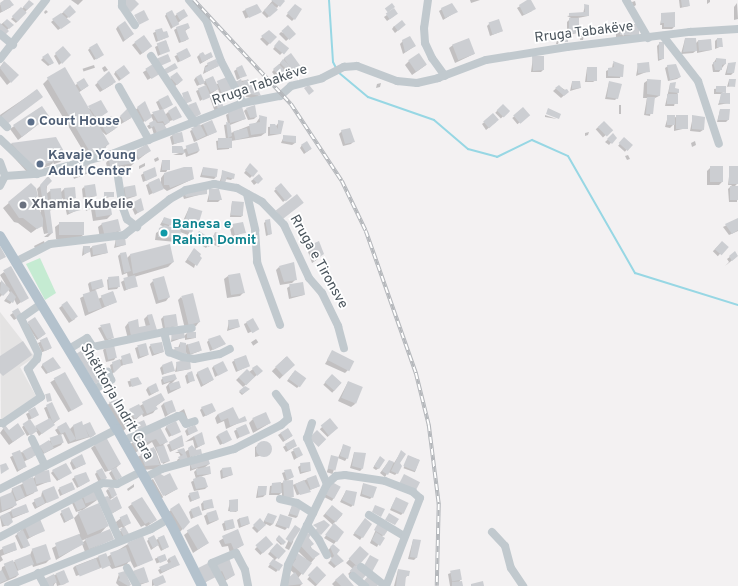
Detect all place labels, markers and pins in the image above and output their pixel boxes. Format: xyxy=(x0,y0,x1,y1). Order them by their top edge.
place label: Court House xyxy=(39,114,120,130)
marker: Court House xyxy=(26,117,36,127)
place label: Kavaje Young Adult Center xyxy=(48,148,137,180)
marker: Kavaje Young Adult Center xyxy=(35,159,45,169)
place label: Xhamia Kubelie xyxy=(31,197,134,213)
marker: Xhamia Kubelie xyxy=(18,200,28,210)
place label: Banesa e Rahim Domit xyxy=(172,217,256,250)
marker: Banesa e Rahim Domit xyxy=(159,228,169,238)

